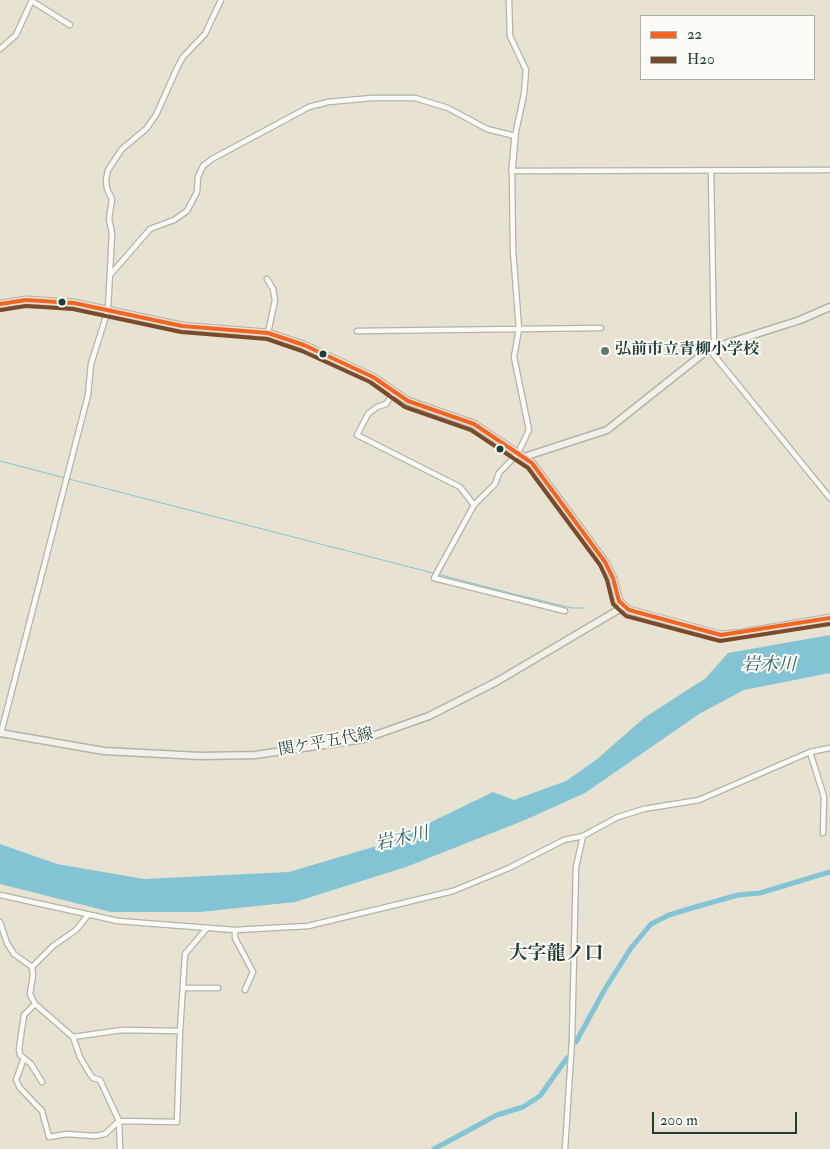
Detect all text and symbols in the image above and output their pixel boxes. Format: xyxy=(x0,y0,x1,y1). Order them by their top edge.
legend xyxy=(640,15,815,80)
text: 22 xyxy=(687,25,702,44)
text: H20 xyxy=(687,50,715,69)
unlabelled marker xyxy=(57,297,67,307)
place label: 弘前市立青柳小学校 xyxy=(615,341,759,361)
marker: 弘前市立青柳小学校 xyxy=(599,345,611,357)
unlabelled marker xyxy=(318,349,328,359)
unlabelled marker xyxy=(495,444,505,454)
water label: 岩木川 xyxy=(742,655,796,677)
street label: 関ケ平五代線 xyxy=(277,725,375,761)
water label: 岩木川 xyxy=(373,823,431,857)
district label: 大字龍ノ口 xyxy=(509,944,603,966)
scale bar xyxy=(655,1102,800,1134)
text: 200 m xyxy=(660,1111,698,1130)

